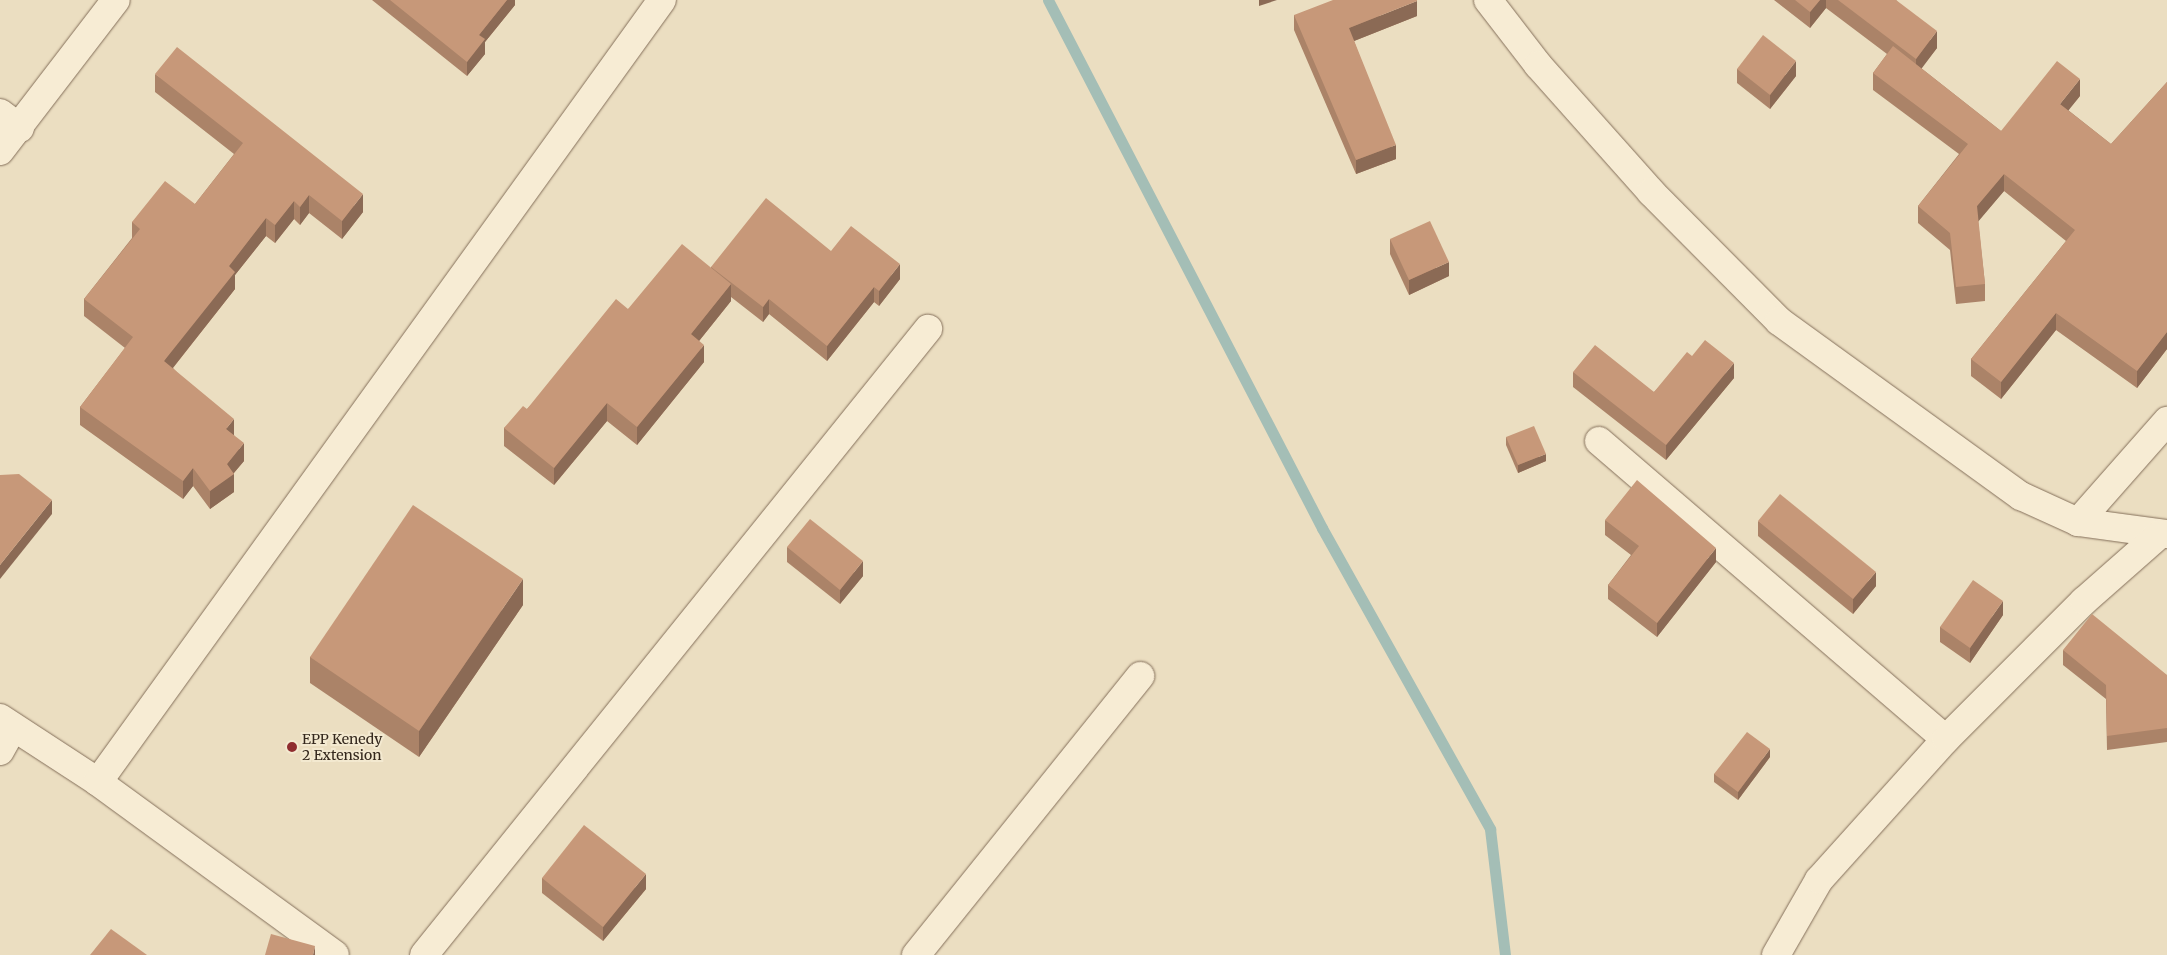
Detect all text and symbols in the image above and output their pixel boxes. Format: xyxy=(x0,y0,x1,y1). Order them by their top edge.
place label: EPP Kenedy 2 Extension xyxy=(302,731,382,764)
marker: EPP Kenedy 2 Extension xyxy=(286,741,298,753)

